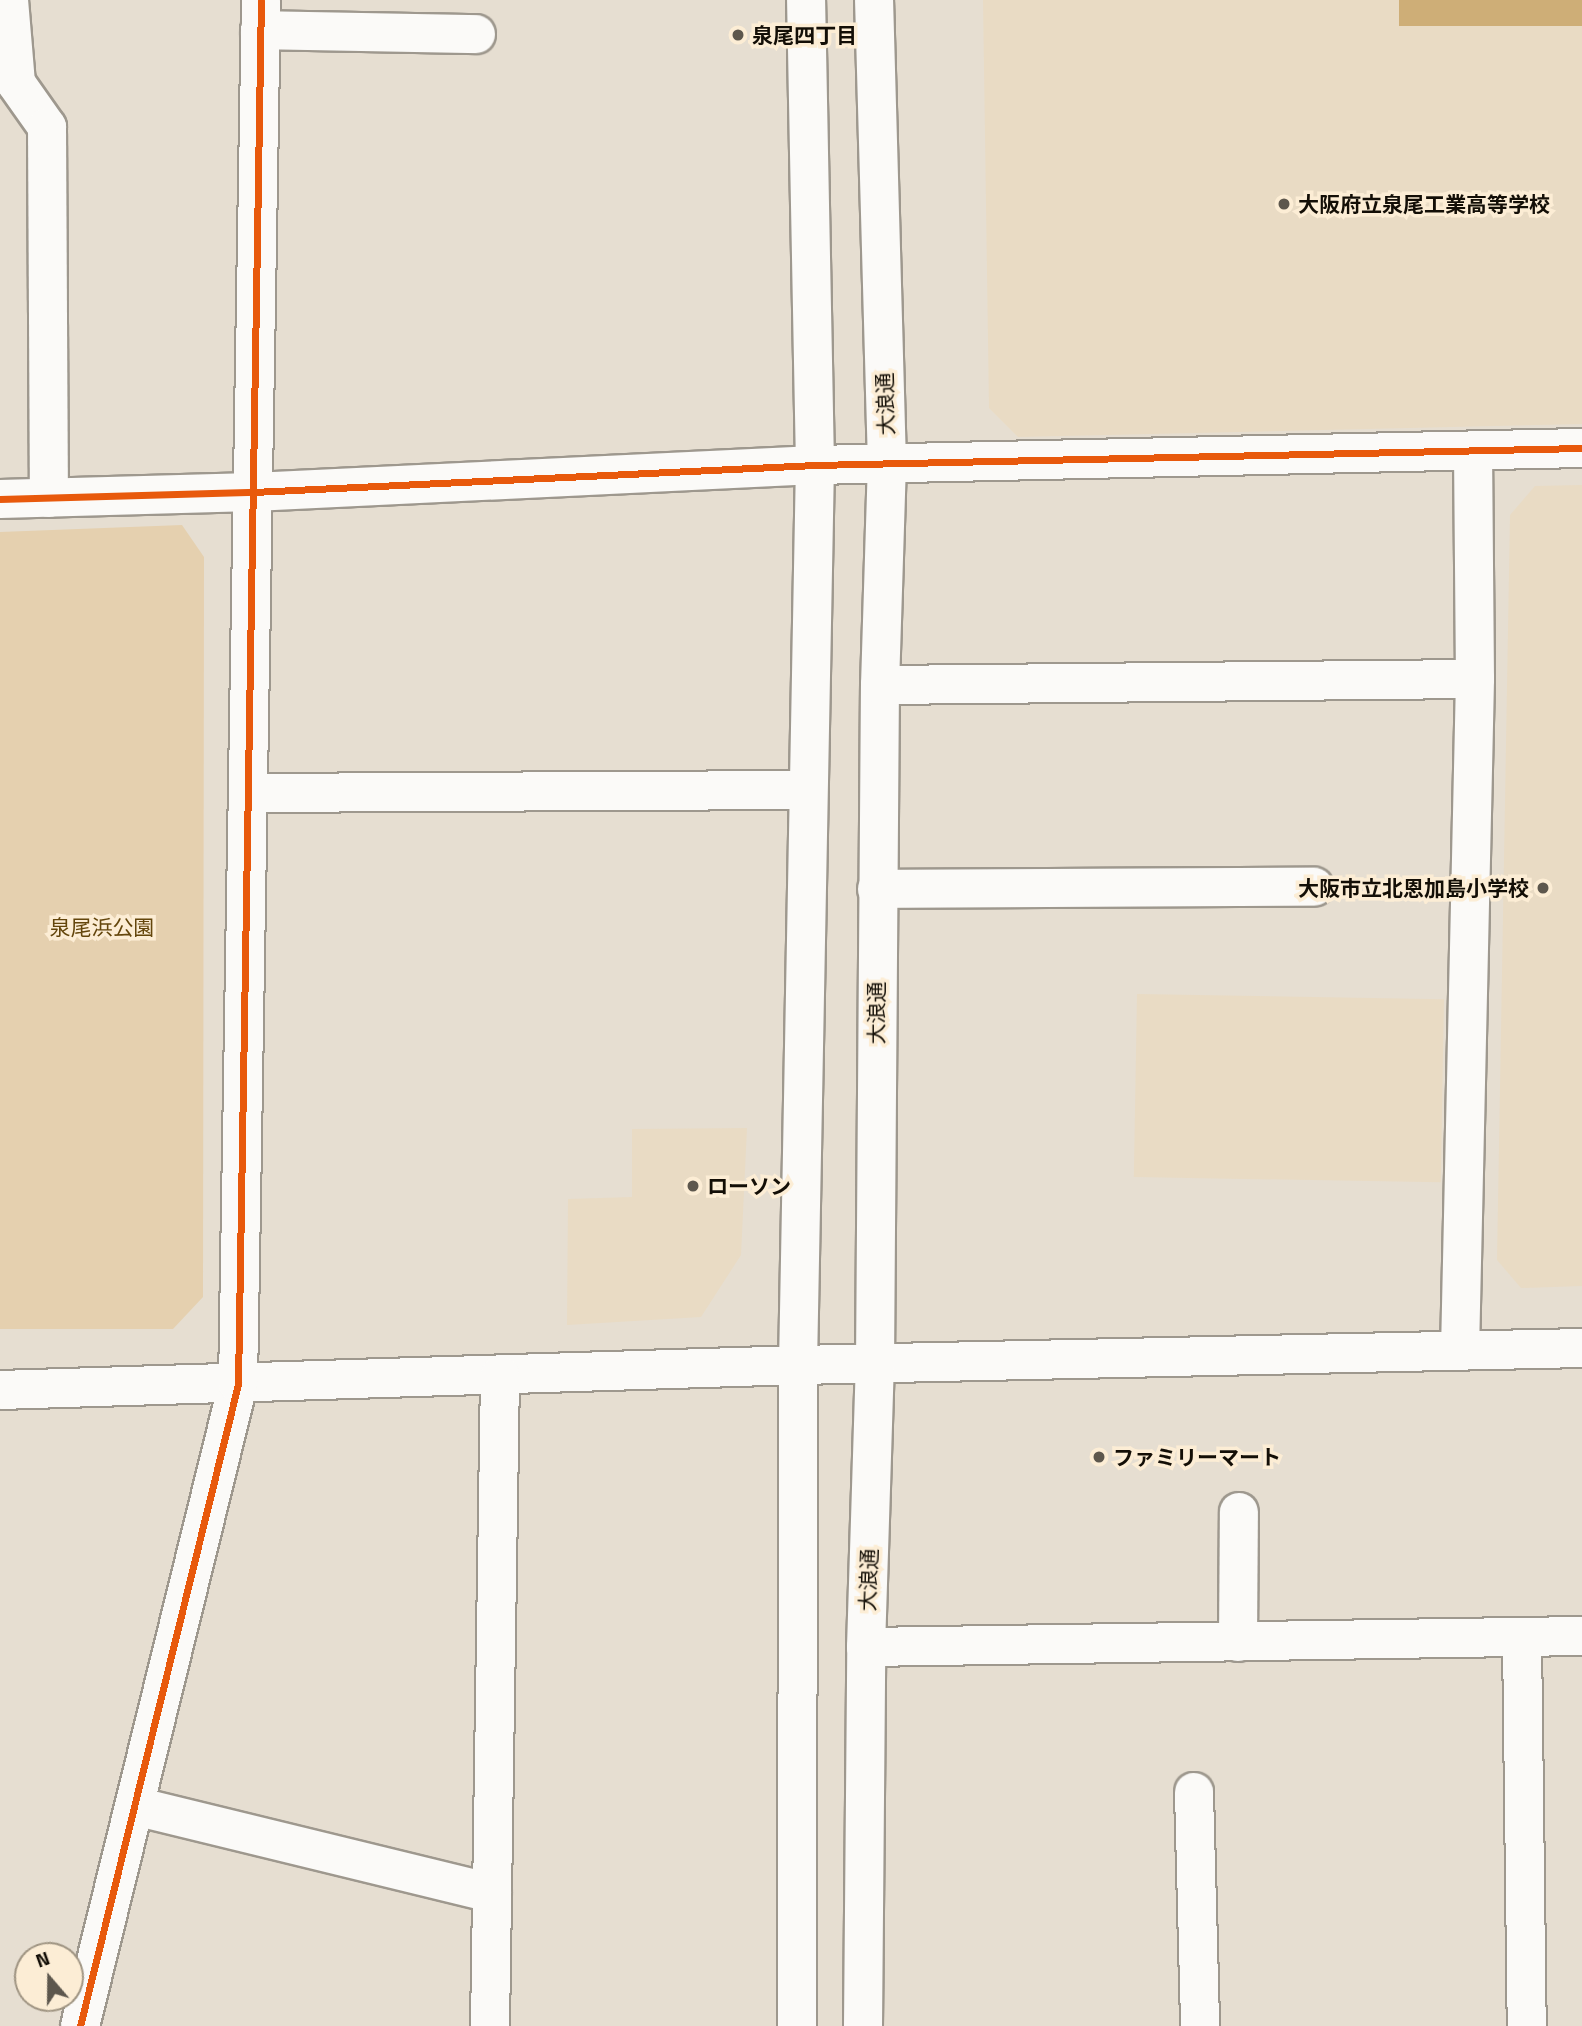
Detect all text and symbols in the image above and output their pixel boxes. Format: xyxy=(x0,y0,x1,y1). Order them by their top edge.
place label: 泉尾四丁目 xyxy=(752,22,857,48)
marker: 泉尾四丁目 xyxy=(730,27,746,43)
place label: 大阪府立泉尾工業高等学校 xyxy=(1298,191,1550,217)
marker: 大阪府立泉尾工業高等学校 xyxy=(1276,196,1292,212)
street label: 大浪通 xyxy=(871,372,899,436)
place label: 大阪市立北恩加島小学校 xyxy=(1298,875,1529,901)
marker: 大阪市立北恩加島小学校 xyxy=(1535,880,1551,896)
park label: 泉尾浜公園 xyxy=(50,914,154,940)
street label: 大浪通 xyxy=(863,982,889,1044)
place label: ローソン xyxy=(707,1173,791,1199)
marker: ローソン xyxy=(685,1178,701,1194)
place label: ファミリーマート xyxy=(1113,1444,1281,1470)
marker: ファミリーマート xyxy=(1091,1449,1107,1465)
street label: 大浪通 xyxy=(854,1548,882,1612)
north arrow xyxy=(14,1942,84,2012)
text: N xyxy=(31,1943,53,1975)

